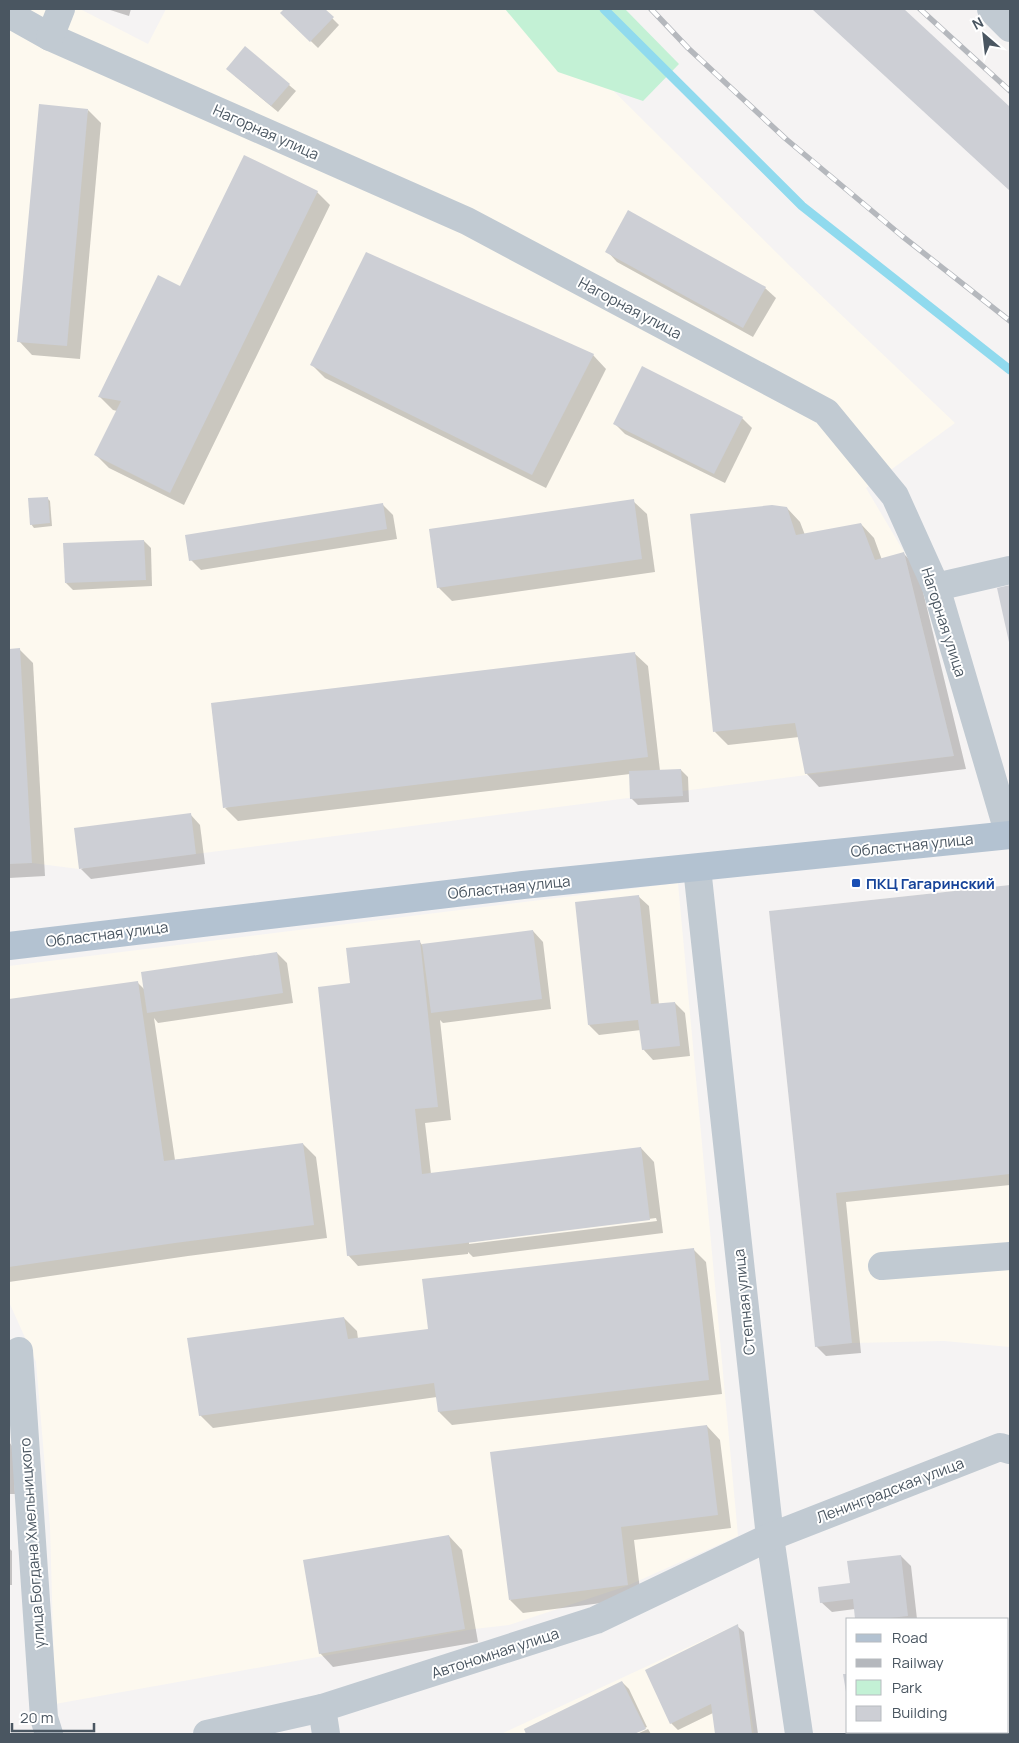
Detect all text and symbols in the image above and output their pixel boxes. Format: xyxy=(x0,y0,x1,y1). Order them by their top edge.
north arrow xyxy=(959,10,1009,60)
text: N xyxy=(969,12,987,34)
street label: Нагорная улица xyxy=(210,99,322,165)
street label: Нагорная улица xyxy=(575,272,685,344)
street label: Нагорная улица xyxy=(916,565,972,679)
street label: Областная улица xyxy=(850,828,974,862)
street label: Областная улица xyxy=(447,870,571,904)
place label: ПКЦ Гагаринский xyxy=(866,873,995,894)
marker: ПКЦ Гагаринский xyxy=(850,877,862,889)
street label: Областная улица xyxy=(45,916,169,952)
street label: Степная улица xyxy=(728,1248,760,1356)
street label: улица Богдана Хмельницкого xyxy=(14,1437,50,1649)
street label: Ленинградская улица xyxy=(813,1452,967,1528)
legend xyxy=(846,1618,1009,1733)
street label: Автономная улица xyxy=(429,1622,561,1684)
text: Road xyxy=(892,1627,928,1648)
text: Railway xyxy=(892,1652,944,1673)
text: Park xyxy=(892,1677,922,1698)
scale bar xyxy=(12,1700,95,1732)
text: Building xyxy=(892,1702,947,1723)
text: 20 m xyxy=(20,1707,53,1728)

